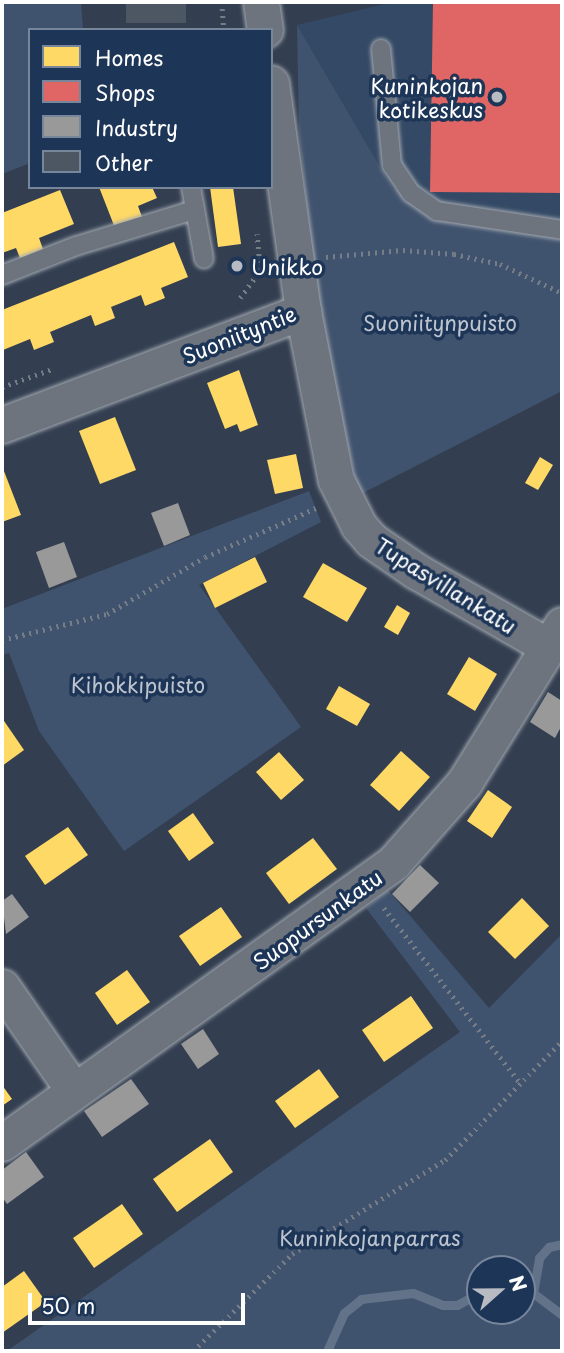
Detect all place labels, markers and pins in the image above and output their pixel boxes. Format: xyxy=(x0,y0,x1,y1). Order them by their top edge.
place label: Kuninkojan kotikeskus xyxy=(371,72,483,122)
marker: Kuninkojan kotikeskus xyxy=(489,89,505,105)
place label: Unikko xyxy=(251,253,323,279)
marker: Unikko xyxy=(229,258,245,274)

